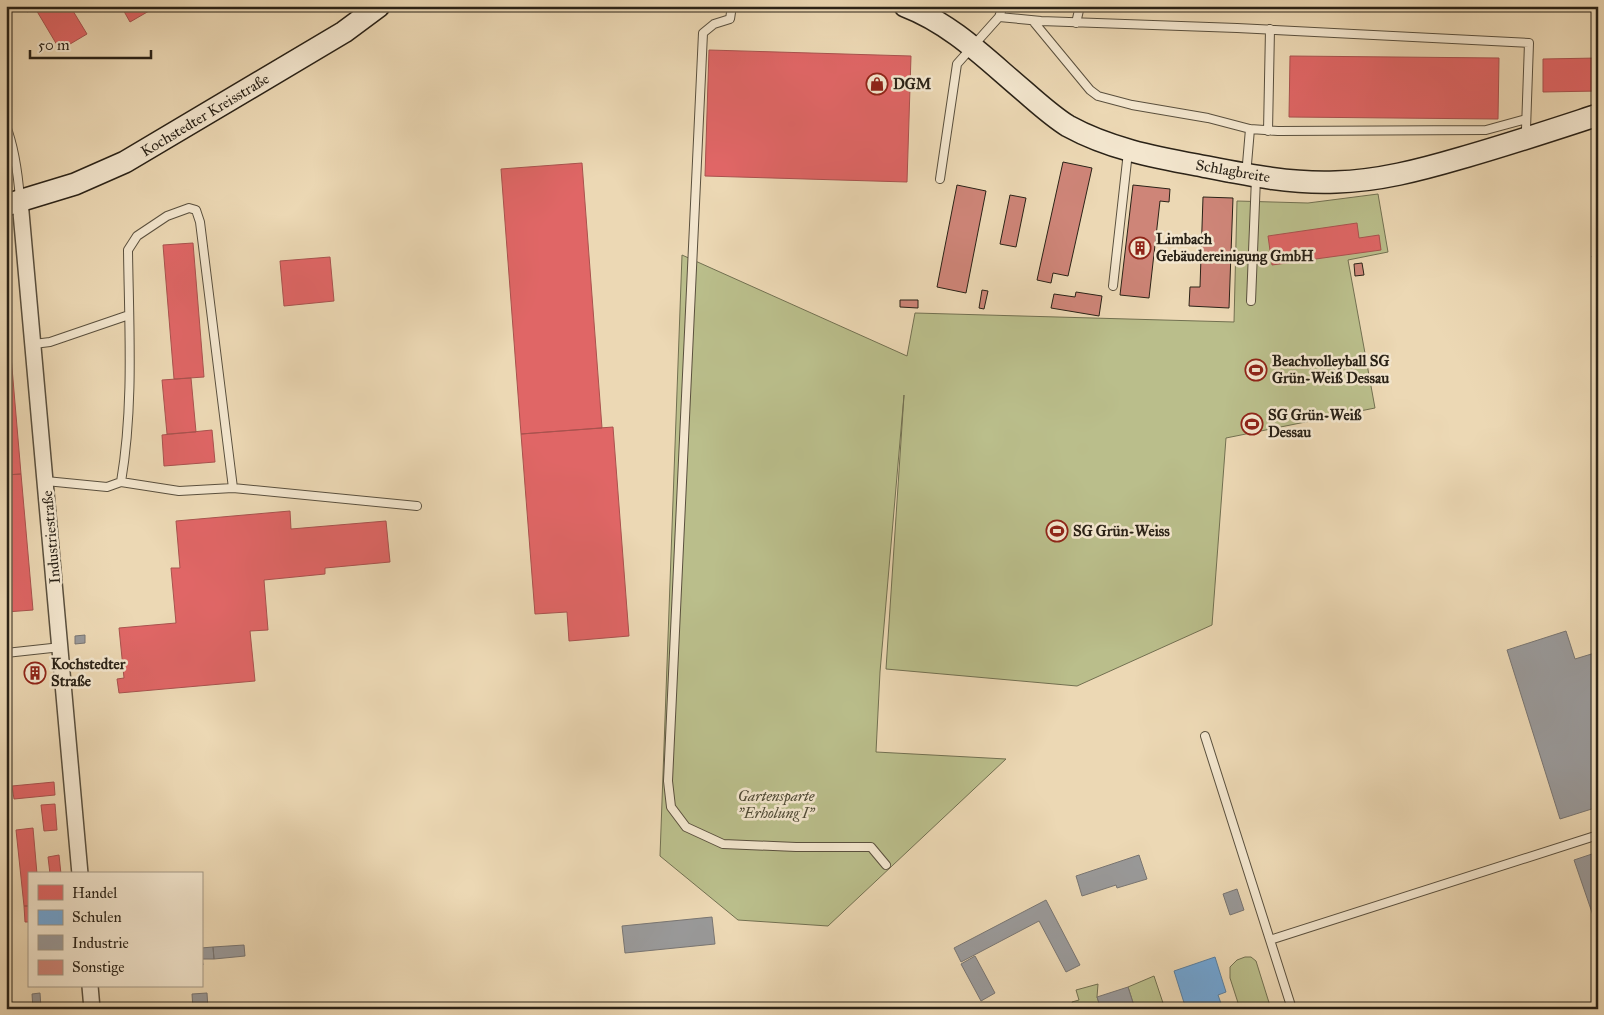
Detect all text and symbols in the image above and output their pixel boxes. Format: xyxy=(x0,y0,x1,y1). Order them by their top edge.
scale bar xyxy=(30,28,151,60)
text: 50 m xyxy=(38,36,70,54)
street label: Kochstedter Kreisstraße xyxy=(138,70,272,160)
shop icon: DGM xyxy=(865,72,889,96)
place label: DGM xyxy=(893,75,932,93)
street label: Schlagbreite xyxy=(1194,156,1272,186)
place label: Limbach Gebäudereinigung GmbH xyxy=(1156,230,1314,266)
building icon: Limbach Gebäudereinigung GmbH xyxy=(1128,236,1152,260)
place label: Beachvolleyball SG Grün-Weiß Dessau xyxy=(1272,352,1389,387)
sports icon: Beachvolleyball SG Grün-Weiß Dessau xyxy=(1244,358,1268,382)
place label: SG Grün-Weiß Dessau xyxy=(1268,406,1362,441)
sports icon: SG Grün-Weiß Dessau xyxy=(1240,412,1264,436)
street label: Industriestraße xyxy=(38,490,64,584)
sports icon: SG Grün-Weiss xyxy=(1045,519,1069,543)
place label: SG Grün-Weiss xyxy=(1073,522,1170,540)
place label: Kochstedter Straße xyxy=(51,655,126,690)
building icon: Kochstedter Straße xyxy=(23,661,47,685)
park label: Gartensparte "Erholung I" xyxy=(738,787,816,822)
legend xyxy=(28,872,202,988)
text: Handel xyxy=(72,884,118,902)
text: Schulen xyxy=(72,908,122,926)
text: Industrie xyxy=(72,934,129,952)
text: Sonstige xyxy=(72,958,125,976)

